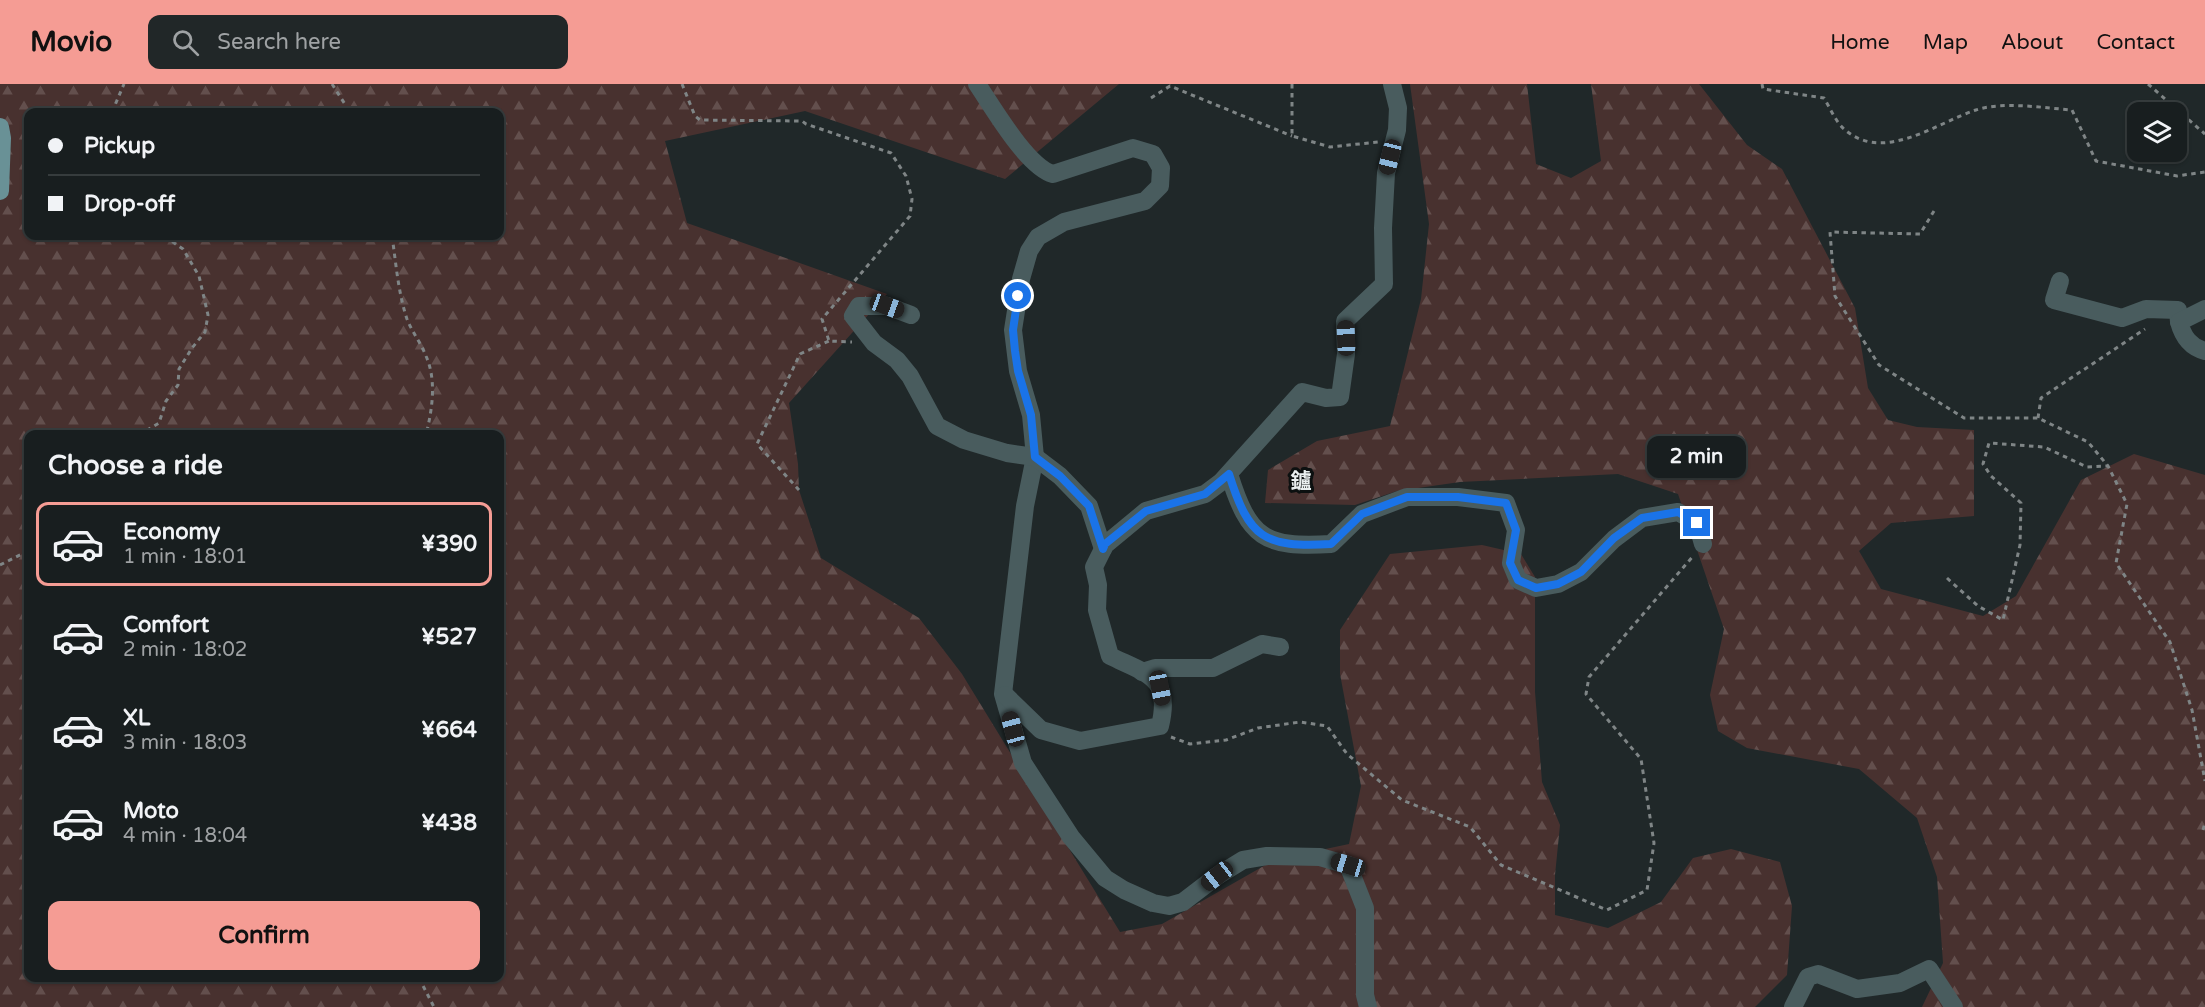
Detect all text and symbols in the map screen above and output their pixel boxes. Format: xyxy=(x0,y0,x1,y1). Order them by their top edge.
search box xyxy=(148,15,568,69)
text: Movio xyxy=(30,25,112,59)
icon: search xyxy=(169,26,202,59)
text: Search here xyxy=(217,29,341,55)
text: Home xyxy=(1830,30,1890,55)
text: Map xyxy=(1923,30,1968,55)
text: About xyxy=(2001,30,2063,55)
text: Contact xyxy=(2096,30,2175,55)
map controls xyxy=(2127,102,2187,162)
button: layers xyxy=(2127,102,2187,162)
text: Pickup xyxy=(84,133,155,159)
car xyxy=(1377,137,1403,177)
text: Drop-off xyxy=(84,191,175,217)
route start xyxy=(1004,282,1031,309)
car xyxy=(867,291,907,321)
car xyxy=(1336,320,1356,356)
callout: 2 min xyxy=(1648,436,1746,478)
text: 2 min xyxy=(1670,445,1723,469)
text: Choose a ride xyxy=(48,449,223,482)
district label: 鑪 xyxy=(1291,469,1312,494)
route end xyxy=(1683,509,1710,536)
icon: car xyxy=(51,517,105,571)
text: Economy xyxy=(123,519,220,545)
text: ¥390 xyxy=(421,531,477,557)
text: 1 min · 18:01 xyxy=(123,545,247,569)
icon: car xyxy=(51,610,105,664)
text: Comfort xyxy=(123,612,209,638)
text: ¥527 xyxy=(421,624,477,650)
text: 2 min · 18:02 xyxy=(123,638,247,662)
car xyxy=(1148,669,1172,707)
icon: car xyxy=(51,703,105,757)
text: XL xyxy=(123,705,150,731)
car xyxy=(1000,709,1026,749)
text: ¥664 xyxy=(421,717,477,743)
text: 3 min · 18:03 xyxy=(123,731,247,755)
icon: car xyxy=(51,796,105,850)
text: Moto xyxy=(123,798,179,824)
text: ¥438 xyxy=(421,810,477,836)
text: 4 min · 18:04 xyxy=(123,824,247,848)
car xyxy=(1328,851,1368,879)
car xyxy=(1197,858,1237,894)
button: Confirm xyxy=(48,901,480,970)

